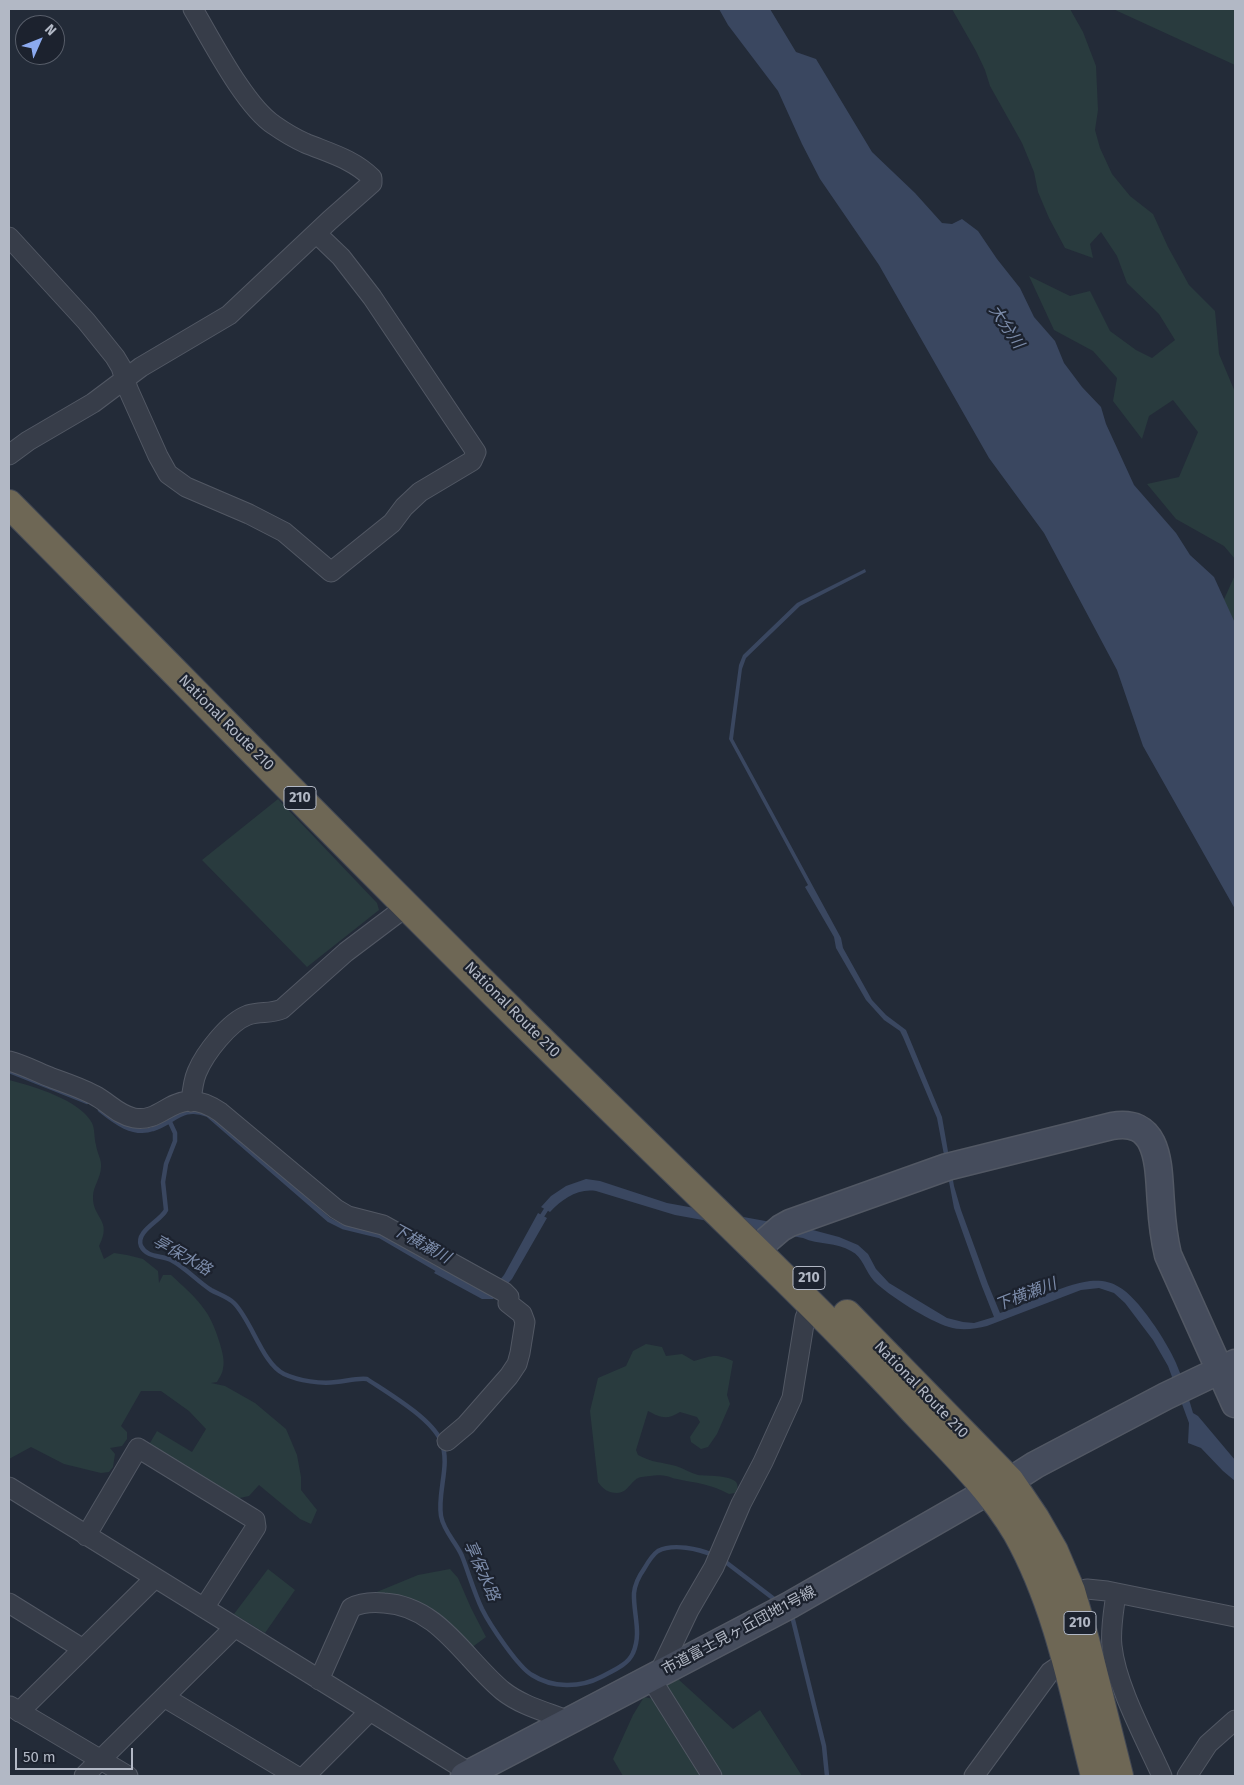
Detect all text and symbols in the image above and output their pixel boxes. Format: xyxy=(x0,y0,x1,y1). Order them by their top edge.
north arrow xyxy=(15,15,65,65)
text: N xyxy=(41,21,60,39)
water label: 大分川 xyxy=(985,302,1027,352)
street label: National Route 210 xyxy=(175,672,277,774)
road number: 210 xyxy=(284,786,316,810)
street label: National Route 210 xyxy=(461,959,563,1061)
water label: 下横瀬川 xyxy=(388,1220,454,1268)
water label: 享保水路 xyxy=(149,1232,215,1280)
road number: 210 xyxy=(793,1266,825,1290)
water label: 下横瀬川 xyxy=(993,1275,1059,1315)
street label: National Route 210 xyxy=(870,1338,972,1442)
water label: 享保水路 xyxy=(459,1538,503,1604)
street label: 市道富士見ヶ丘団地1号線 xyxy=(659,1583,819,1679)
road number: 210 xyxy=(1064,1612,1096,1635)
scale bar xyxy=(18,1738,135,1770)
text: 50 m xyxy=(23,1748,56,1766)

